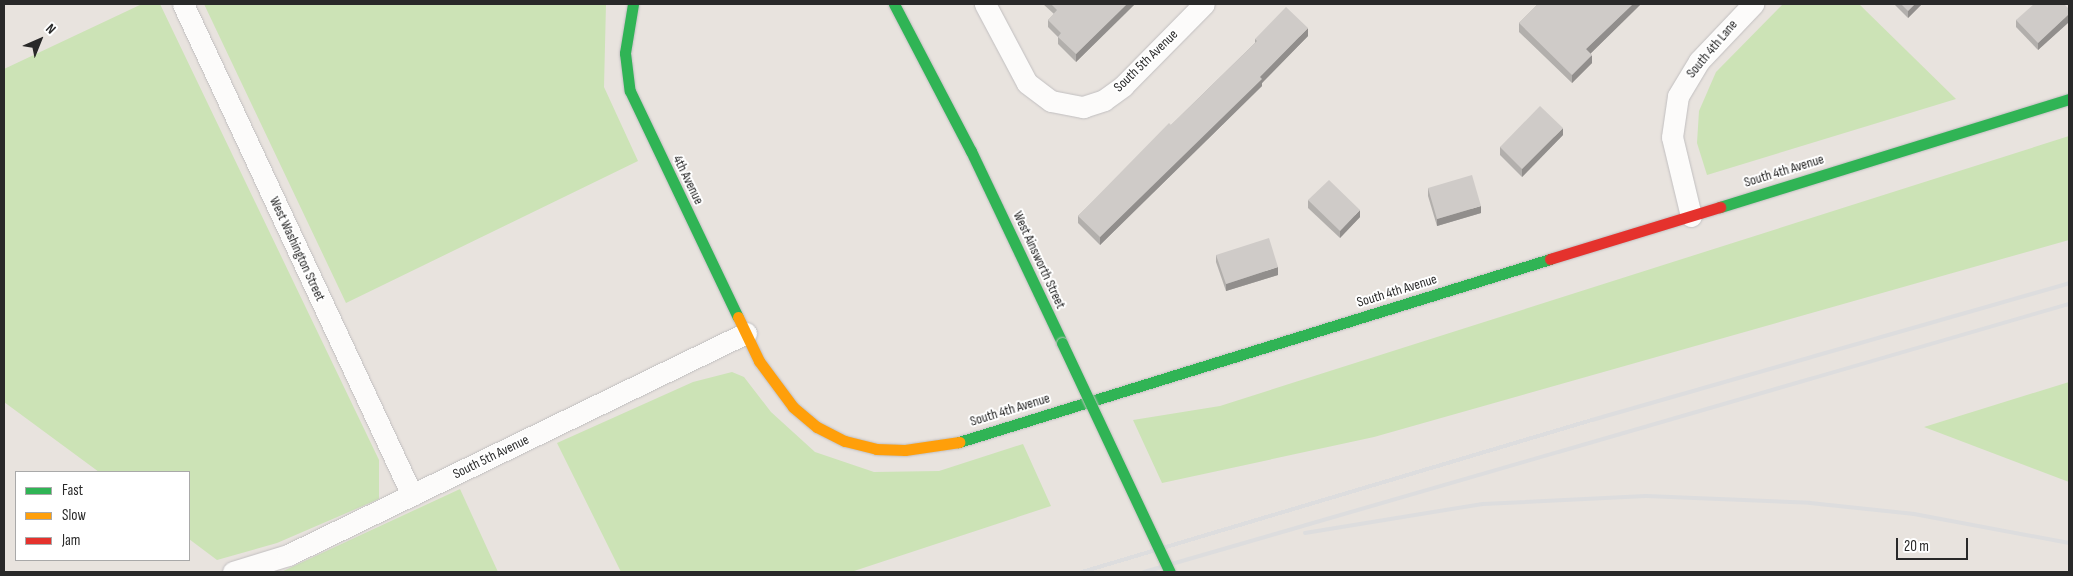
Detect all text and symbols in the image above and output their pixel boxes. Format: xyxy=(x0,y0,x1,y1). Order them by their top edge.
north arrow xyxy=(15,15,65,65)
street label: South 4th Lane xyxy=(1683,17,1741,81)
text: N xyxy=(42,20,59,38)
street label: South 5th Avenue xyxy=(1111,26,1181,96)
street label: South 4th Avenue xyxy=(1742,151,1826,191)
street label: 4th Avenue xyxy=(669,153,707,207)
street label: West Washington Street xyxy=(266,194,328,304)
street label: West Ainsworth Street xyxy=(1009,209,1069,311)
street label: South 4th Avenue xyxy=(1355,271,1439,311)
street label: South 4th Avenue xyxy=(968,390,1052,430)
street label: South 5th Avenue xyxy=(450,431,532,483)
legend xyxy=(15,471,190,561)
text: Fast xyxy=(62,481,83,500)
text: Slow xyxy=(62,506,86,525)
scale bar xyxy=(1898,528,1970,560)
text: Jam xyxy=(62,531,80,550)
text: 20 m xyxy=(1904,537,1929,556)

